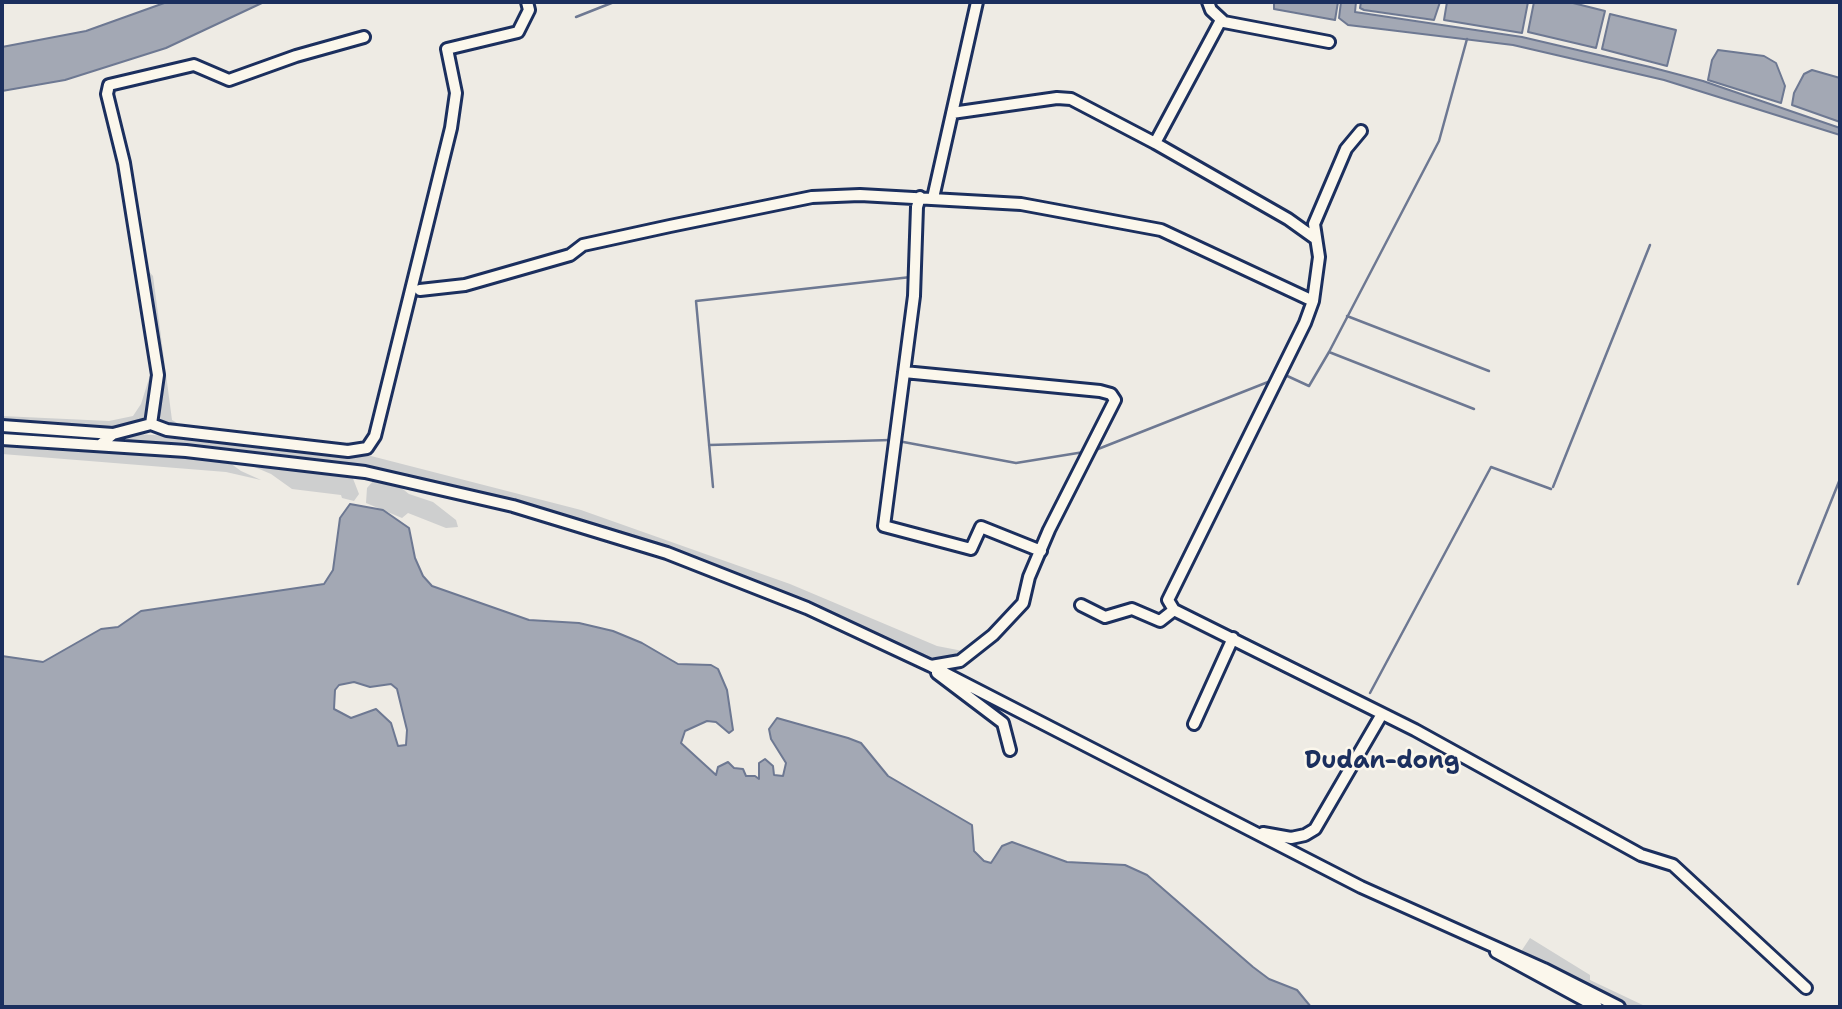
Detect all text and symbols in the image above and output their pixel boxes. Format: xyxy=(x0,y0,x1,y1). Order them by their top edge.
district label: Dudan-dong xyxy=(1304,748,1460,776)

